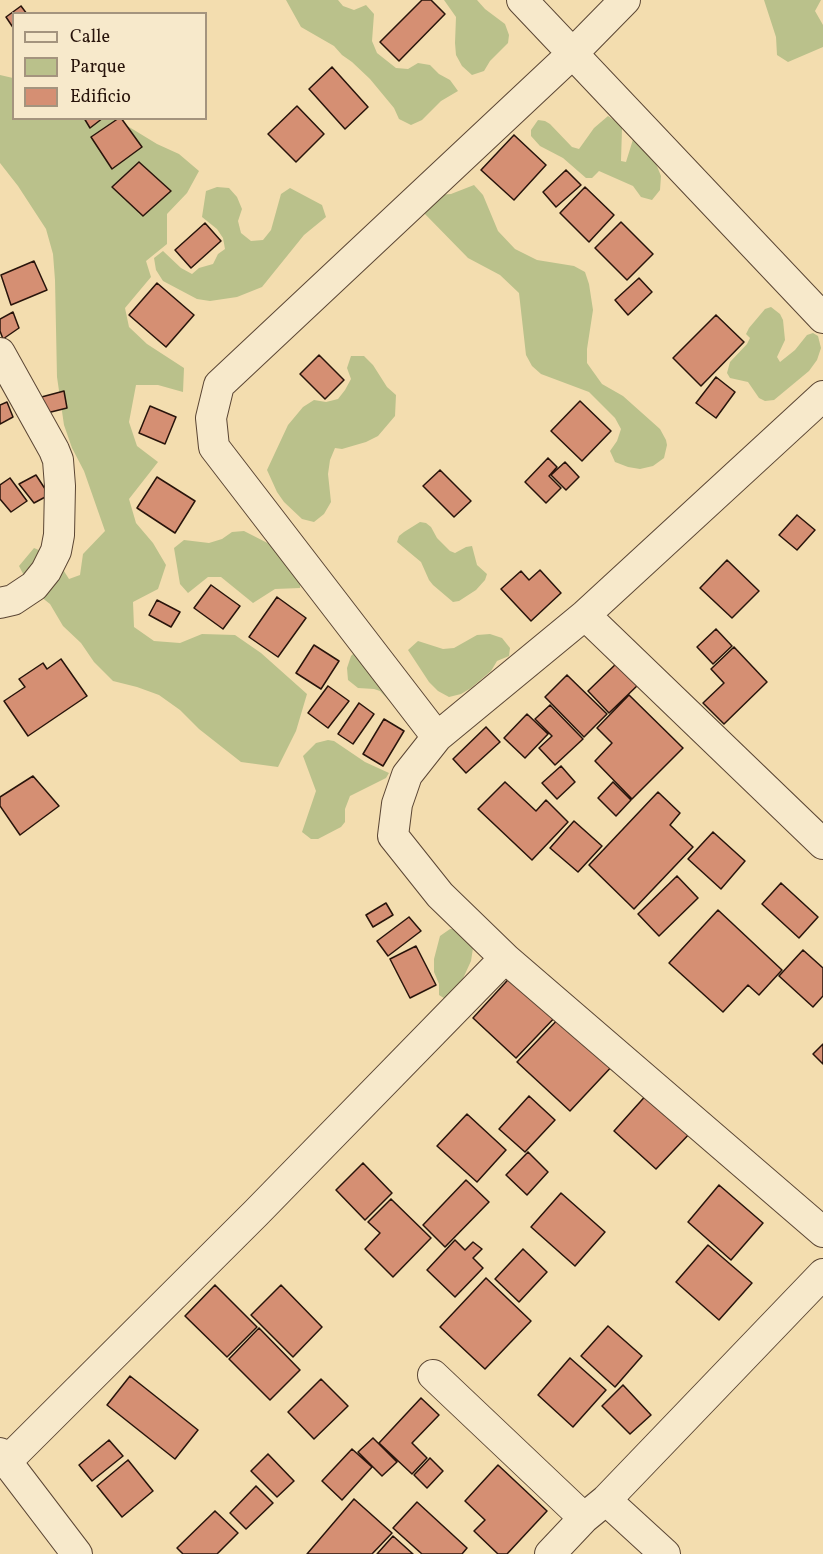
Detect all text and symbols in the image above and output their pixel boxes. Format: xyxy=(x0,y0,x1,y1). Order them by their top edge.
legend xyxy=(12,12,207,120)
text: Calle xyxy=(70,25,110,50)
text: Parque xyxy=(70,55,125,80)
text: Edificio xyxy=(70,85,131,110)

